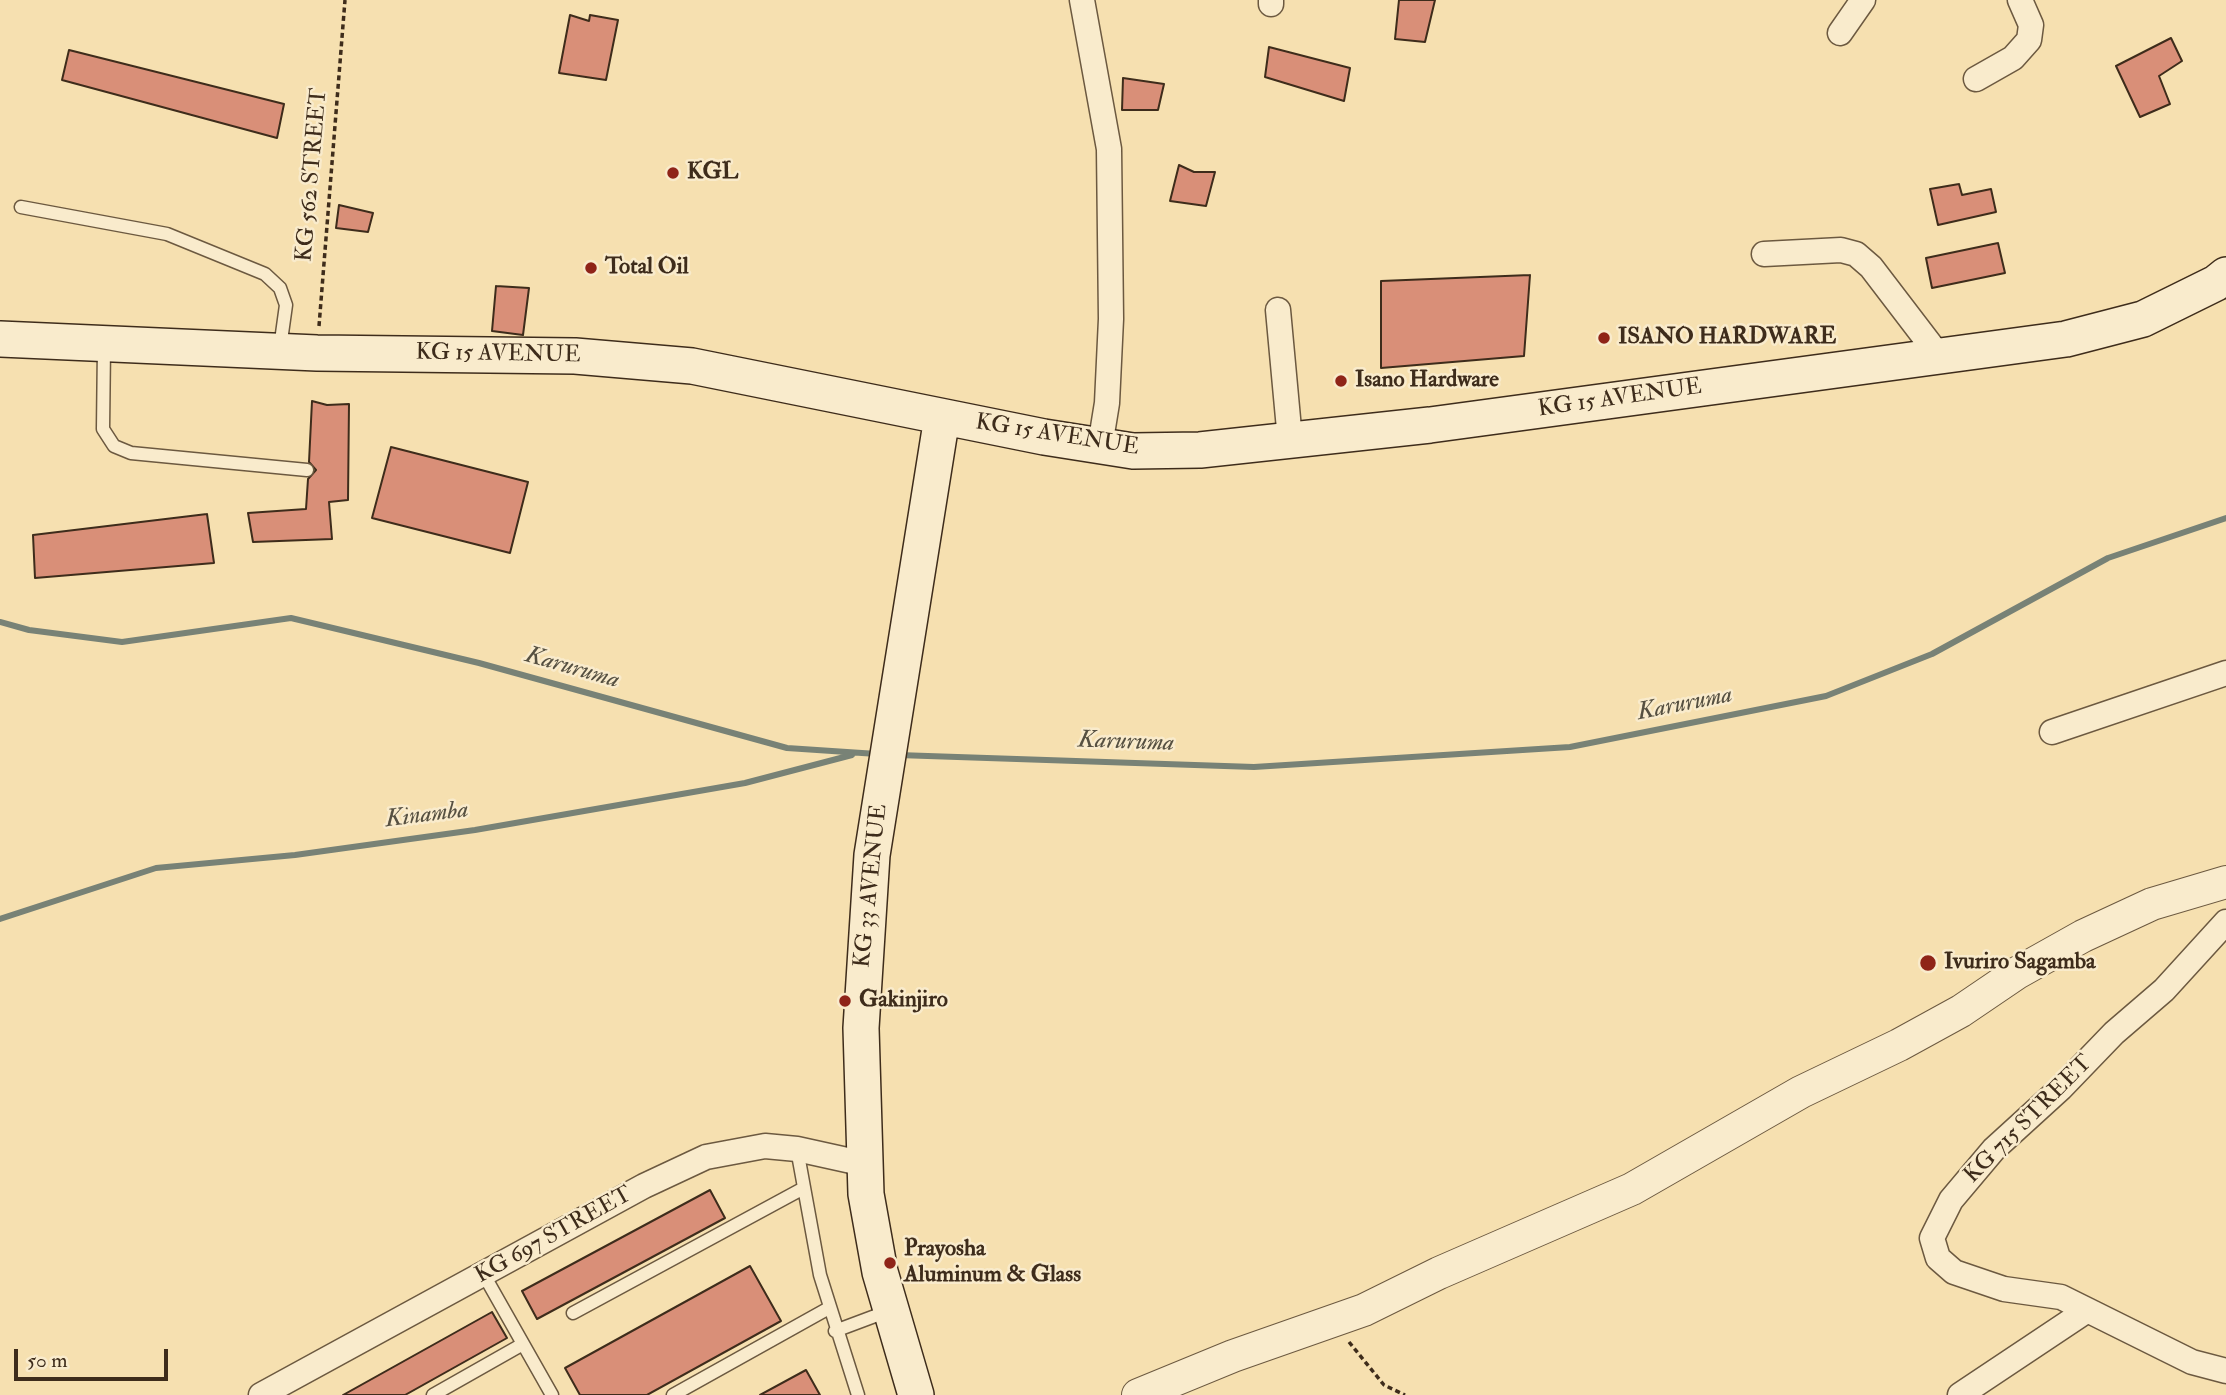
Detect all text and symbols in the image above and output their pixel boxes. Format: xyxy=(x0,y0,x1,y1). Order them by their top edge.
street label: KG 562 STREET xyxy=(292,87,334,263)
place label: KGL xyxy=(687,159,738,187)
marker: KGL xyxy=(665,165,681,181)
place label: Total Oil xyxy=(605,254,689,282)
marker: Total Oil xyxy=(583,260,599,276)
place label: ISANO HARDWARE xyxy=(1618,324,1836,352)
marker: ISANO HARDWARE xyxy=(1596,330,1612,346)
street label: KG 15 AVENUE xyxy=(415,340,581,370)
place label: Isano Hardware xyxy=(1355,367,1499,395)
marker: Isano Hardware xyxy=(1333,373,1349,389)
street label: KG 15 AVENUE xyxy=(1536,374,1704,424)
street label: KG 15 AVENUE xyxy=(973,409,1141,463)
water label: Karuruma xyxy=(522,642,622,696)
water label: Karuruma xyxy=(1635,682,1735,728)
water label: Karuruma xyxy=(1077,727,1175,759)
water label: Kinamba xyxy=(384,797,470,835)
street label: KG 33 AVENUE xyxy=(850,803,894,969)
place label: Ivuriro Sagamba xyxy=(1944,949,2095,977)
marker: Ivuriro Sagamba xyxy=(1918,953,1938,973)
place label: Gakinjiro xyxy=(859,987,948,1015)
marker: Gakinjiro xyxy=(837,993,853,1009)
street label: KG 715 STREET xyxy=(1959,1050,2099,1190)
street label: KG 697 STREET xyxy=(471,1182,637,1290)
place label: Prayosha Aluminum & Glass xyxy=(904,1236,1081,1290)
marker: Prayosha Aluminum & Glass xyxy=(882,1255,898,1271)
scale bar xyxy=(18,1336,172,1380)
text: 50 m xyxy=(27,1347,68,1374)

